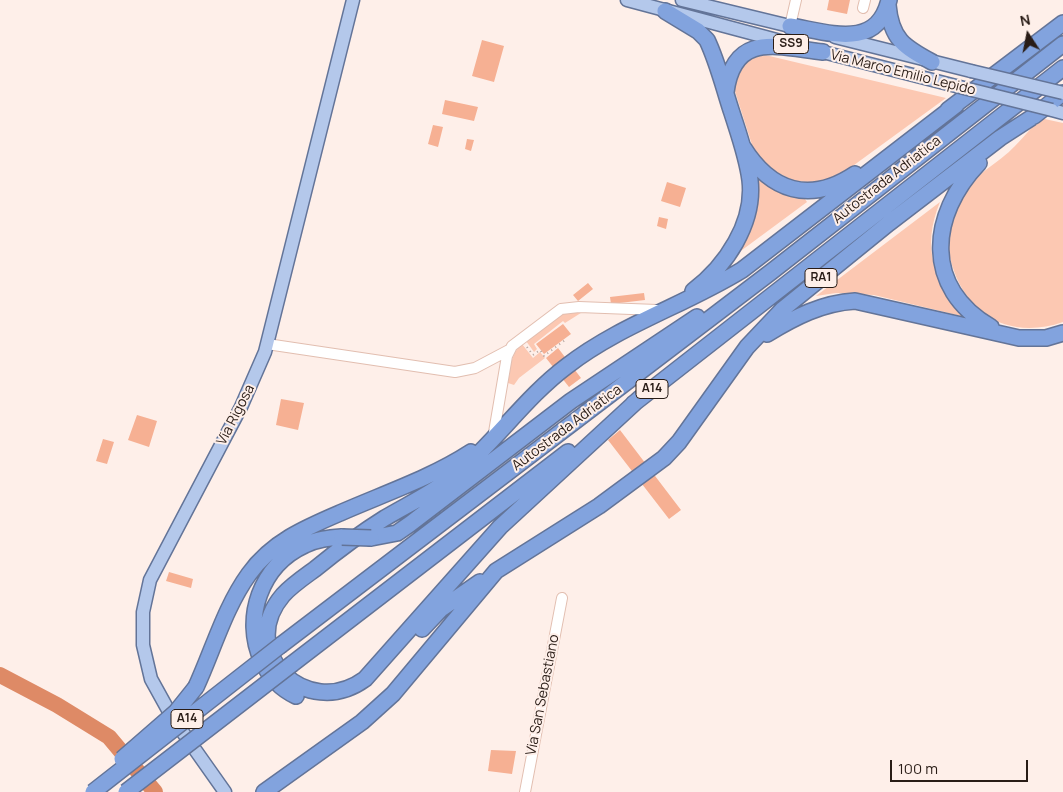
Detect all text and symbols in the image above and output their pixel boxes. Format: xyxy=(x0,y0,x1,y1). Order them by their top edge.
text: N xyxy=(1018,9,1032,30)
north arrow xyxy=(1003,10,1053,60)
road number: SS9 xyxy=(774,34,808,54)
street label: Via Marco Emilio Lepido xyxy=(829,47,977,99)
street label: Autostrada Adriatica xyxy=(830,133,944,227)
road number: RA1 xyxy=(805,268,837,288)
road number: A14 xyxy=(636,379,668,398)
street label: Autostrada Adriatica xyxy=(509,381,625,475)
street label: Via Rigosa xyxy=(214,382,258,448)
street label: Via San Sebastiano xyxy=(523,633,563,757)
road number: A14 xyxy=(171,710,203,729)
scale bar xyxy=(893,750,1030,782)
text: 100 m xyxy=(898,758,938,779)

